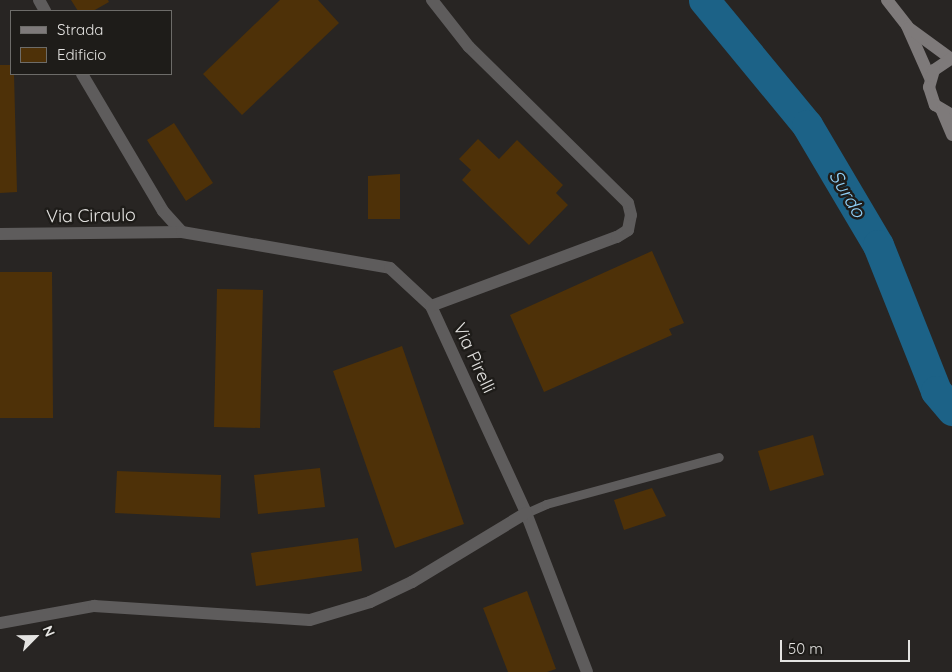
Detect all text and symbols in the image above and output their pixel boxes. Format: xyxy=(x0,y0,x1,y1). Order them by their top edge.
legend xyxy=(10,10,172,75)
text: Strada xyxy=(57,20,103,39)
text: Edificio xyxy=(57,45,106,64)
water label: Surdo xyxy=(824,166,870,222)
street label: Via Ciraulo xyxy=(46,204,136,228)
street label: Via Pirelli xyxy=(448,319,500,397)
north arrow xyxy=(10,612,60,662)
text: N xyxy=(39,623,59,639)
scale bar xyxy=(782,630,912,662)
text: 50 m xyxy=(788,639,823,658)

